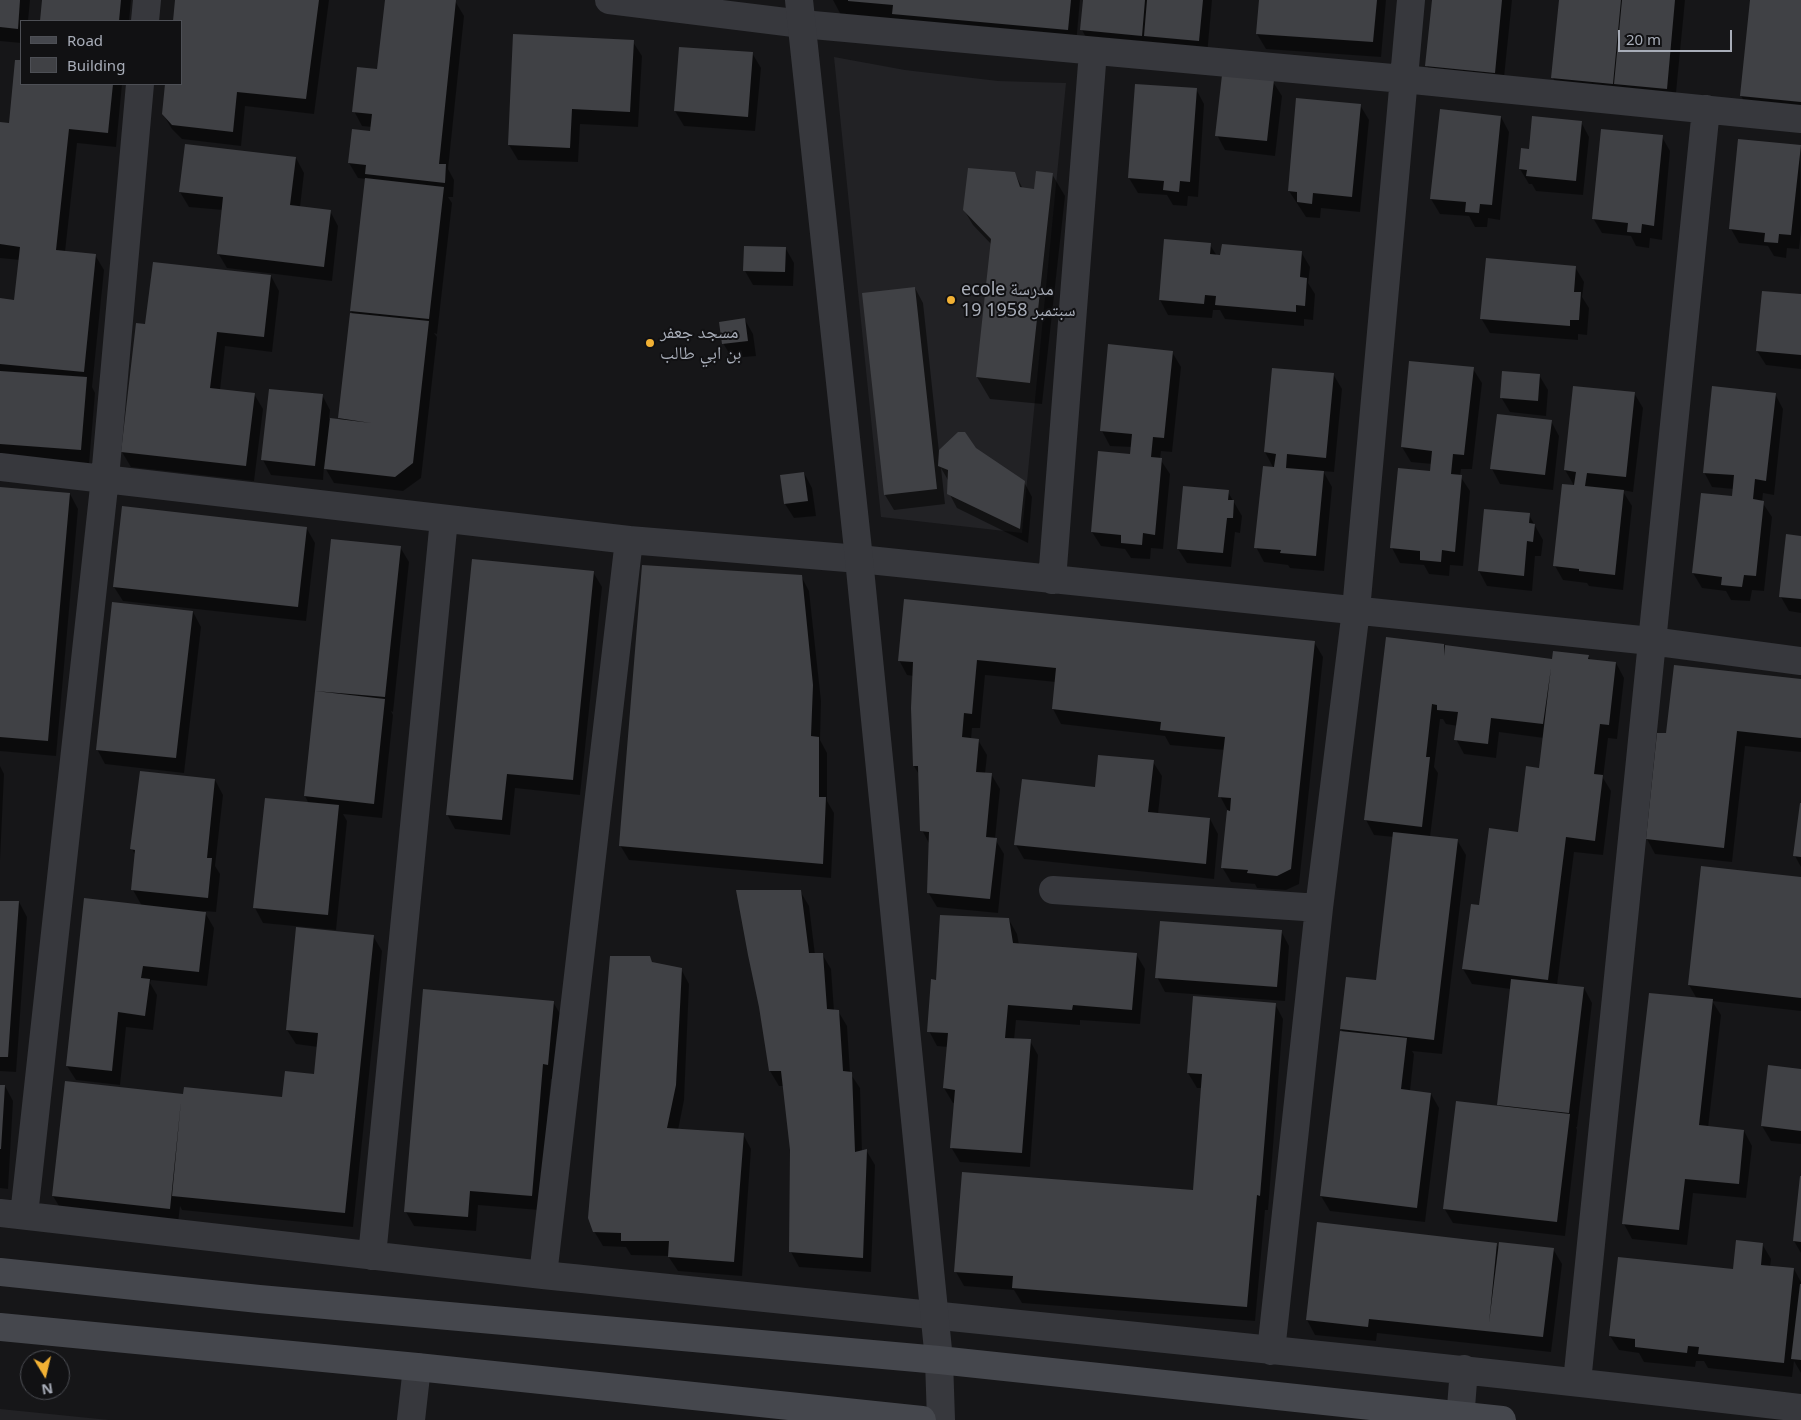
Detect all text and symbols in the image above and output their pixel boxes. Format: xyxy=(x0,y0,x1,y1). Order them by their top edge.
legend xyxy=(20,20,182,85)
scale bar xyxy=(1621,20,1735,52)
text: 20 m xyxy=(1626,29,1661,49)
text: Road xyxy=(67,30,103,50)
text: Building xyxy=(67,55,125,75)
place label: ecole مدرسة 19 سبتمبر 1958 xyxy=(961,279,1076,322)
marker: ecole مدرسة 19 سبتمبر 1958 xyxy=(945,294,957,306)
place label: مسجد جعفر بن ابي طالب xyxy=(660,322,741,364)
marker: مسجد جعفر بن ابي طالب xyxy=(644,337,656,349)
north arrow xyxy=(20,1350,70,1400)
text: N xyxy=(40,1379,54,1400)

